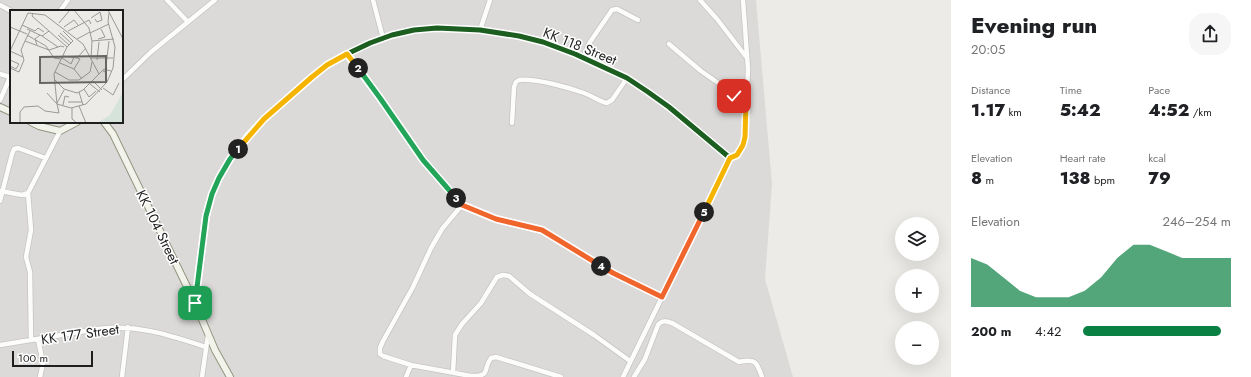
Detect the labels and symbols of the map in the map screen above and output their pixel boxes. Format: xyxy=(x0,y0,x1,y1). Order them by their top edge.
inset map xyxy=(10,10,123,123)
street label: KK 118 Street xyxy=(540,22,620,70)
pin: 2 xyxy=(348,58,368,78)
pin xyxy=(717,79,751,113)
pin: 1 xyxy=(228,139,248,159)
street label: KK 104 Street xyxy=(131,186,185,268)
pin: 3 xyxy=(446,188,466,208)
pin: 5 xyxy=(694,202,714,222)
pin: 4 xyxy=(591,256,611,276)
pin xyxy=(178,286,212,320)
street label: KK 177 Street xyxy=(40,319,121,349)
scale bar xyxy=(12,349,93,368)

